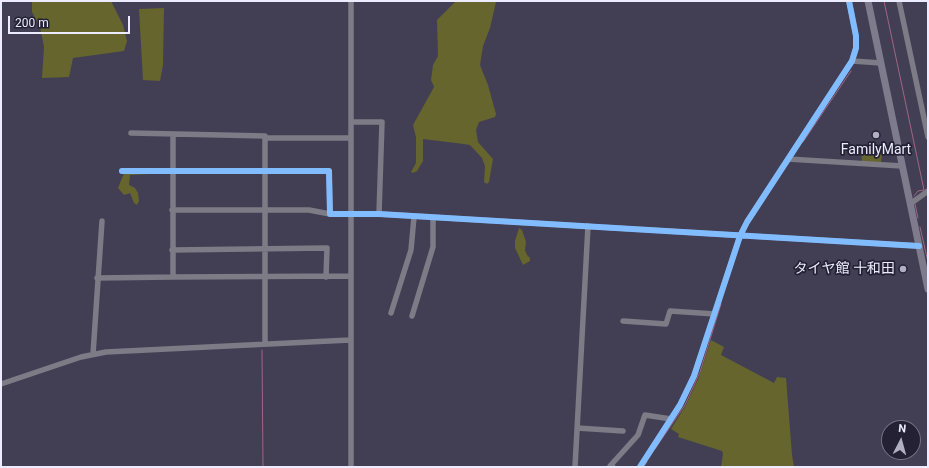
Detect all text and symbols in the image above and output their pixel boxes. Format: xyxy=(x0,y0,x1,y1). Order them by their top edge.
scale bar xyxy=(10,8,132,34)
text: 200 m xyxy=(15,16,49,30)
marker: FamilyMart xyxy=(871,130,881,140)
place label: FamilyMart xyxy=(841,142,911,158)
place label: タイヤ館 十和田 xyxy=(794,261,895,277)
marker: タイヤ館 十和田 xyxy=(898,264,908,274)
north arrow xyxy=(881,420,921,460)
text: N xyxy=(898,422,907,435)

